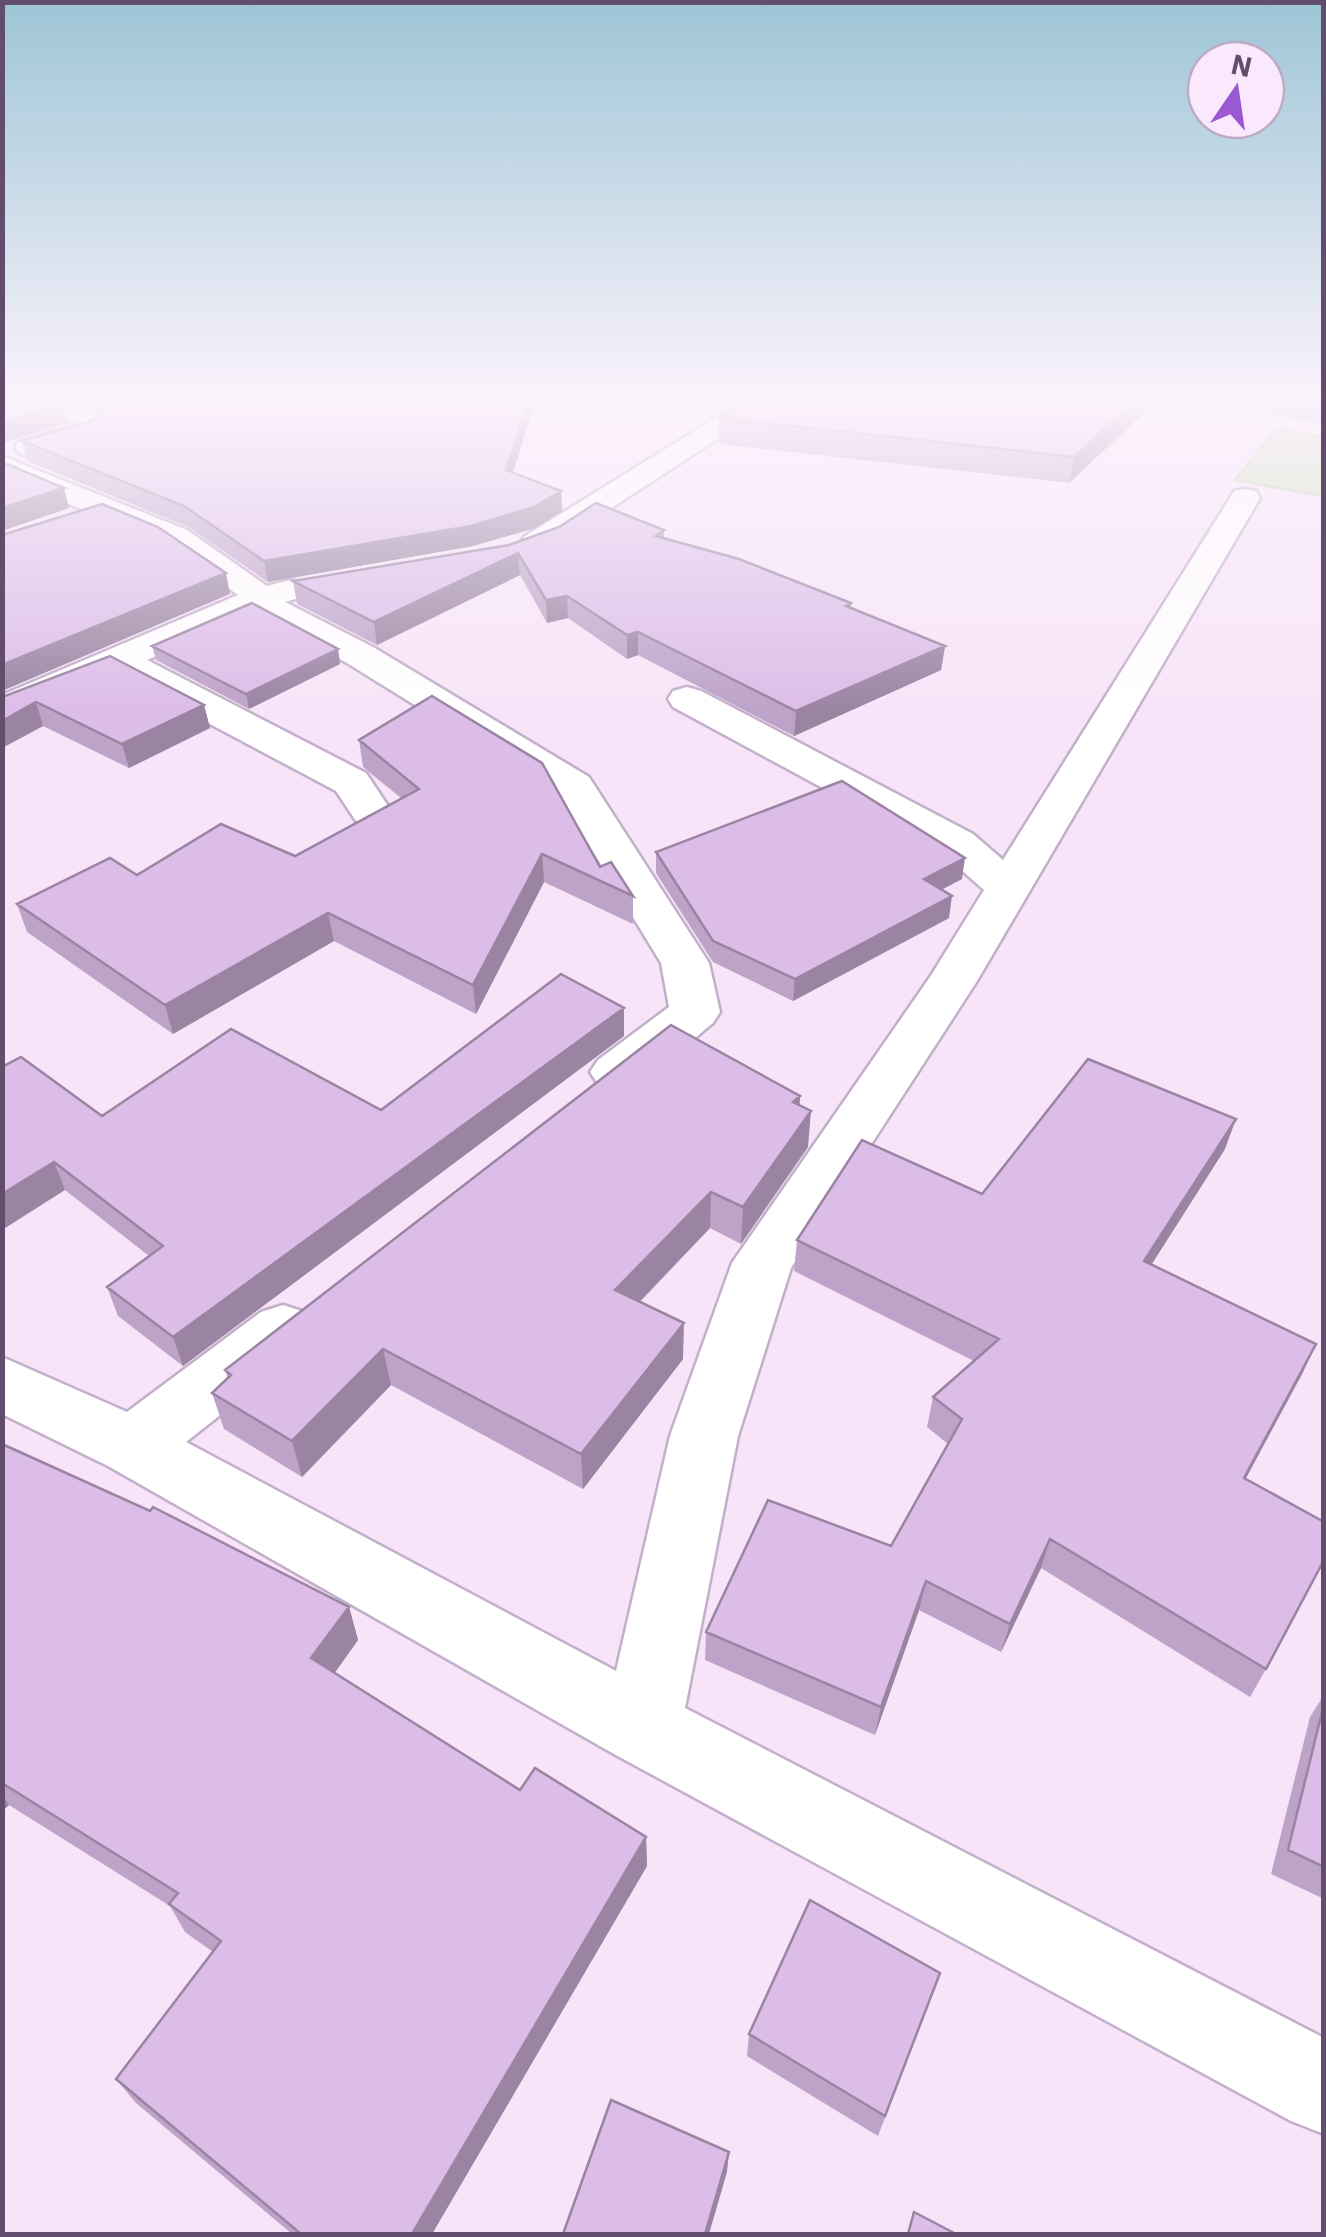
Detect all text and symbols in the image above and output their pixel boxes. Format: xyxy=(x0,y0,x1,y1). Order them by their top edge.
north arrow xyxy=(1186,40,1286,140)
text: N xyxy=(1228,45,1256,85)

